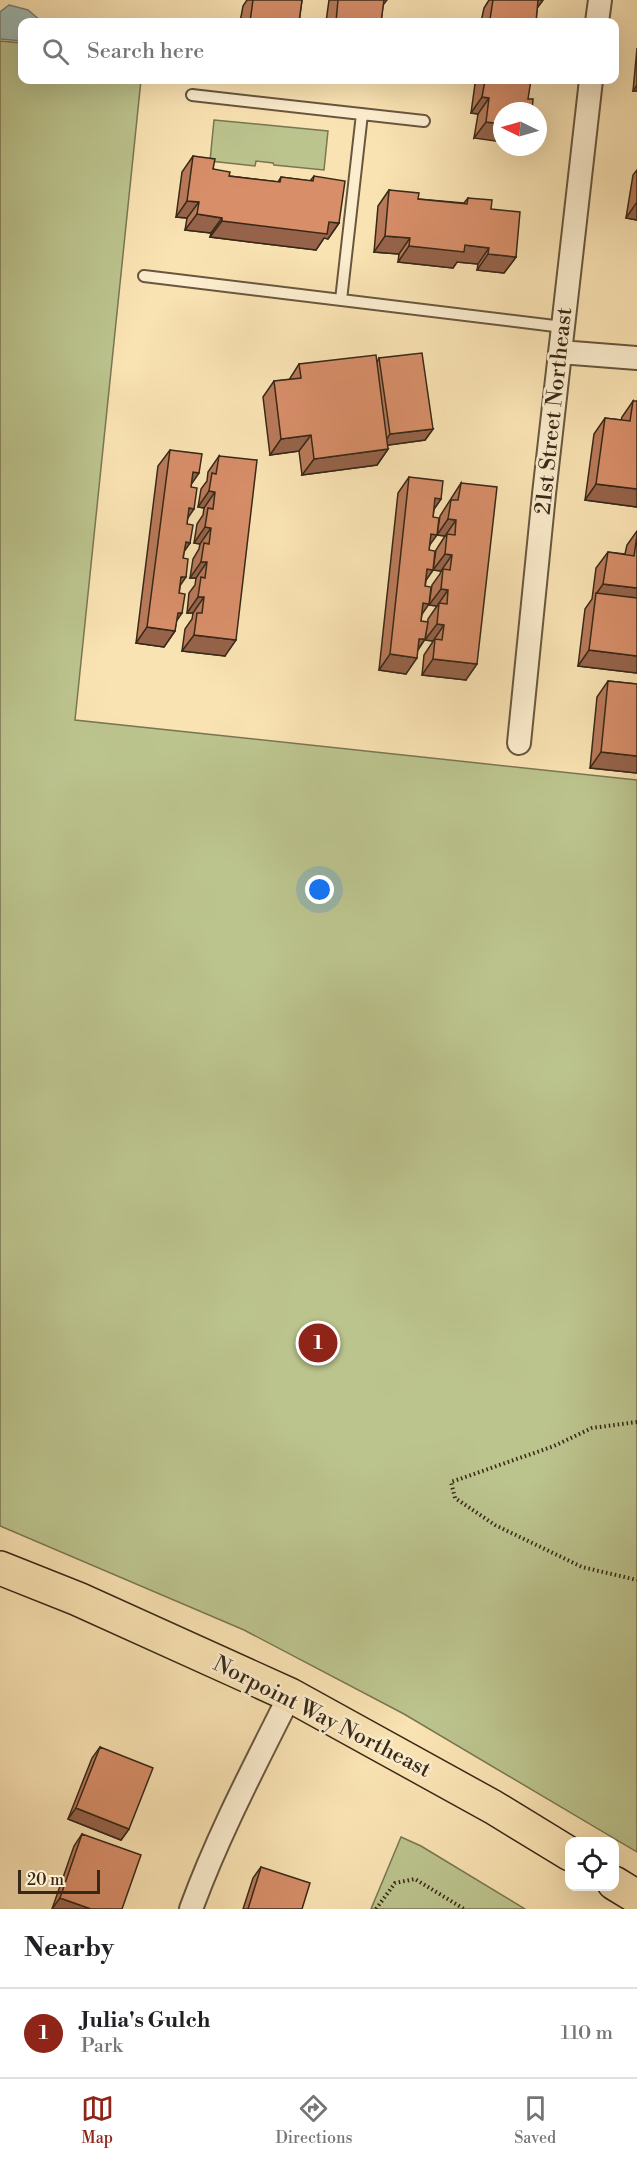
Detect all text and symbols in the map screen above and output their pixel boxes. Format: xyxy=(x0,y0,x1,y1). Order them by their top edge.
search box xyxy=(18,18,619,84)
icon: search xyxy=(39,35,72,68)
text: Search here xyxy=(87,38,204,65)
north arrow xyxy=(493,102,547,156)
street label: 21st Street Northeast xyxy=(530,306,578,516)
your location xyxy=(305,875,334,904)
pin: 1 xyxy=(298,1320,338,1366)
street label: Norpoint Way Northeast xyxy=(209,1650,436,1784)
map controls xyxy=(565,1837,619,1891)
button: locate xyxy=(565,1837,619,1891)
scale bar xyxy=(18,1867,100,1894)
text: 20 m xyxy=(27,1870,64,1890)
text: Nearby xyxy=(24,1932,114,1964)
text: Julia's Gulch xyxy=(81,2007,210,2034)
text: 1 xyxy=(39,2021,48,2046)
text: 110 m xyxy=(561,2021,613,2046)
text: Park xyxy=(81,2034,123,2059)
tab: Map xyxy=(81,2092,114,2148)
tab: Directions xyxy=(275,2092,353,2148)
tab: Saved xyxy=(514,2092,556,2148)

